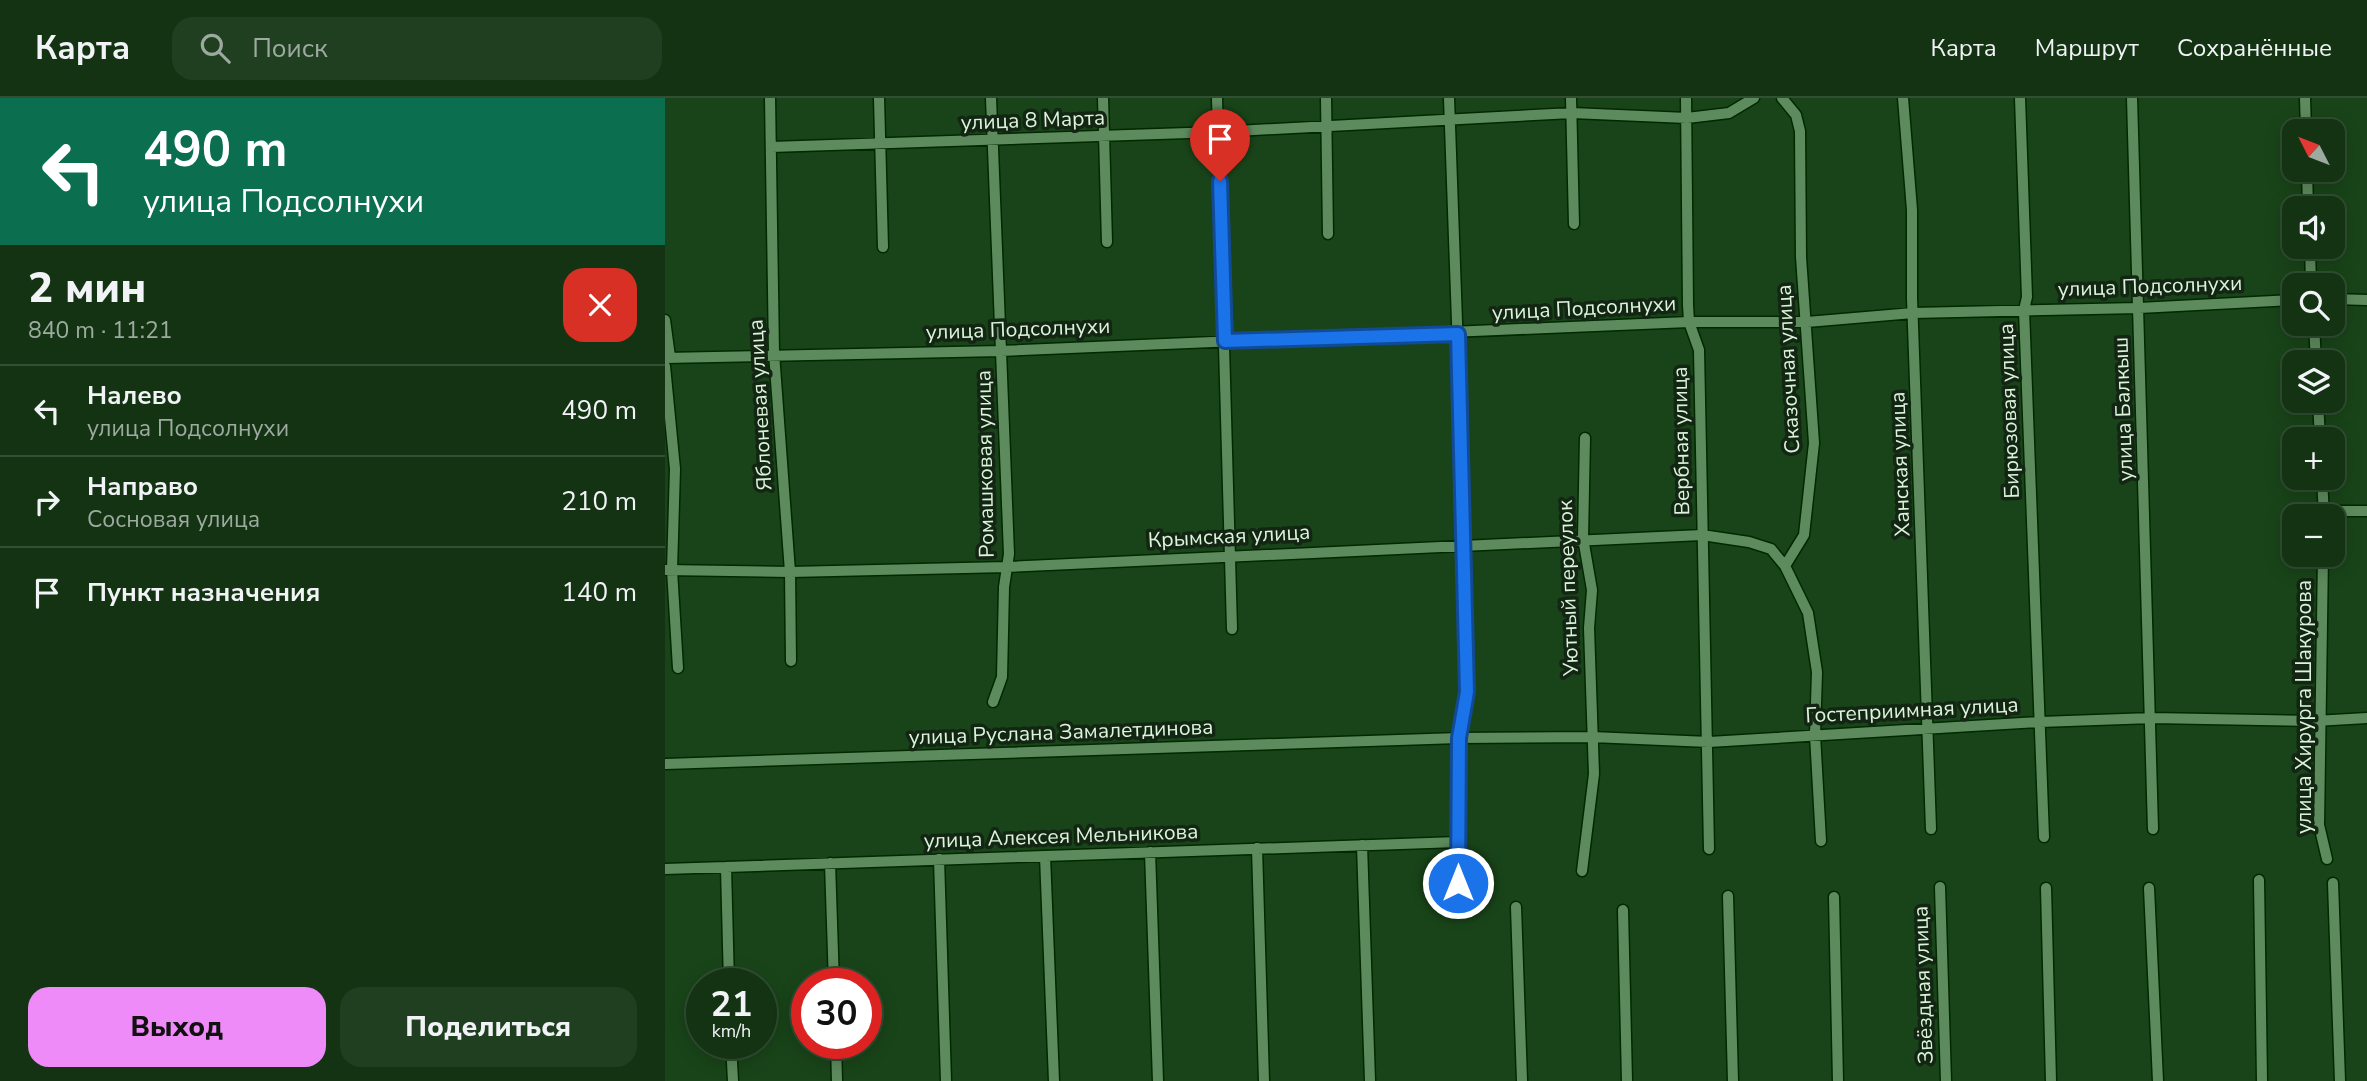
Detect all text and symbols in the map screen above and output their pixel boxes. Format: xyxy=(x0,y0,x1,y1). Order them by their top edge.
search box xyxy=(172,17,662,80)
text: Карта xyxy=(35,26,130,71)
icon: search xyxy=(196,29,234,67)
text: Поиск xyxy=(252,31,328,66)
text: Карта xyxy=(1931,32,1997,64)
text: Маршрут xyxy=(2035,32,2139,64)
text: Сохранённые xyxy=(2177,32,2332,64)
street label: улица 8 Марта xyxy=(960,103,1106,137)
pin xyxy=(1190,109,1250,181)
text: 490 m xyxy=(143,116,287,183)
north arrow xyxy=(2282,119,2345,182)
map controls xyxy=(2282,119,2345,567)
icon: arrive xyxy=(1201,120,1239,158)
icon: left xyxy=(28,126,119,217)
text: улица Подсолнухи xyxy=(143,180,424,223)
button: sound xyxy=(2282,196,2345,259)
text: 2 мин xyxy=(28,260,146,317)
button: close xyxy=(563,268,637,342)
street label: улица Подсолнухи xyxy=(2057,269,2243,303)
button: search xyxy=(2282,273,2345,336)
street label: Сказочная улица xyxy=(1770,284,1806,454)
street label: улица Подсолнухи xyxy=(1491,289,1677,327)
street label: улица Подсолнухи xyxy=(925,312,1111,346)
text: 840 m · 11:21 xyxy=(28,315,173,346)
street label: Яблоневая улица xyxy=(742,319,778,491)
street label: Бирюзовая улица xyxy=(1992,323,2026,499)
street label: улица Балкыш xyxy=(2106,336,2140,482)
button: layers xyxy=(2282,350,2345,413)
street label: Вербная улица xyxy=(1666,366,1696,516)
street label: Ромашковая улица xyxy=(969,370,1001,558)
text: Налево xyxy=(87,378,182,413)
street label: Ханская улица xyxy=(1883,391,1917,537)
icon: left xyxy=(28,392,66,430)
text: 490 m xyxy=(561,393,637,428)
text: улица Подсолнухи xyxy=(87,413,289,444)
button: + xyxy=(2282,427,2345,490)
text: Направо xyxy=(87,469,198,504)
icon: right xyxy=(28,483,66,521)
text: 210 m xyxy=(561,484,637,519)
street label: Уютный переулок xyxy=(1551,499,1585,677)
text: Сосновая улица xyxy=(87,504,260,535)
button: − xyxy=(2282,504,2345,567)
street label: Крымская улица xyxy=(1147,518,1311,554)
icon: arrive xyxy=(28,574,66,612)
text: Пункт назначения xyxy=(87,575,320,610)
text: 140 m xyxy=(561,575,637,610)
street label: улица Хирурга Шакурова xyxy=(2290,580,2318,834)
street label: Гостеприимная улица xyxy=(1805,690,2019,730)
street label: улица Руслана Замалетдинова xyxy=(908,713,1214,751)
street label: улица Алексея Мельникова xyxy=(923,817,1199,855)
position arrow xyxy=(1421,846,1495,920)
street label: Звёздная улица xyxy=(1906,905,1940,1065)
speed limit sign: 30 xyxy=(791,968,882,1059)
text: 21 xyxy=(710,981,753,1028)
button: Выход xyxy=(28,987,326,1067)
button: Поделиться xyxy=(340,987,637,1067)
text: km/h xyxy=(712,1019,751,1043)

